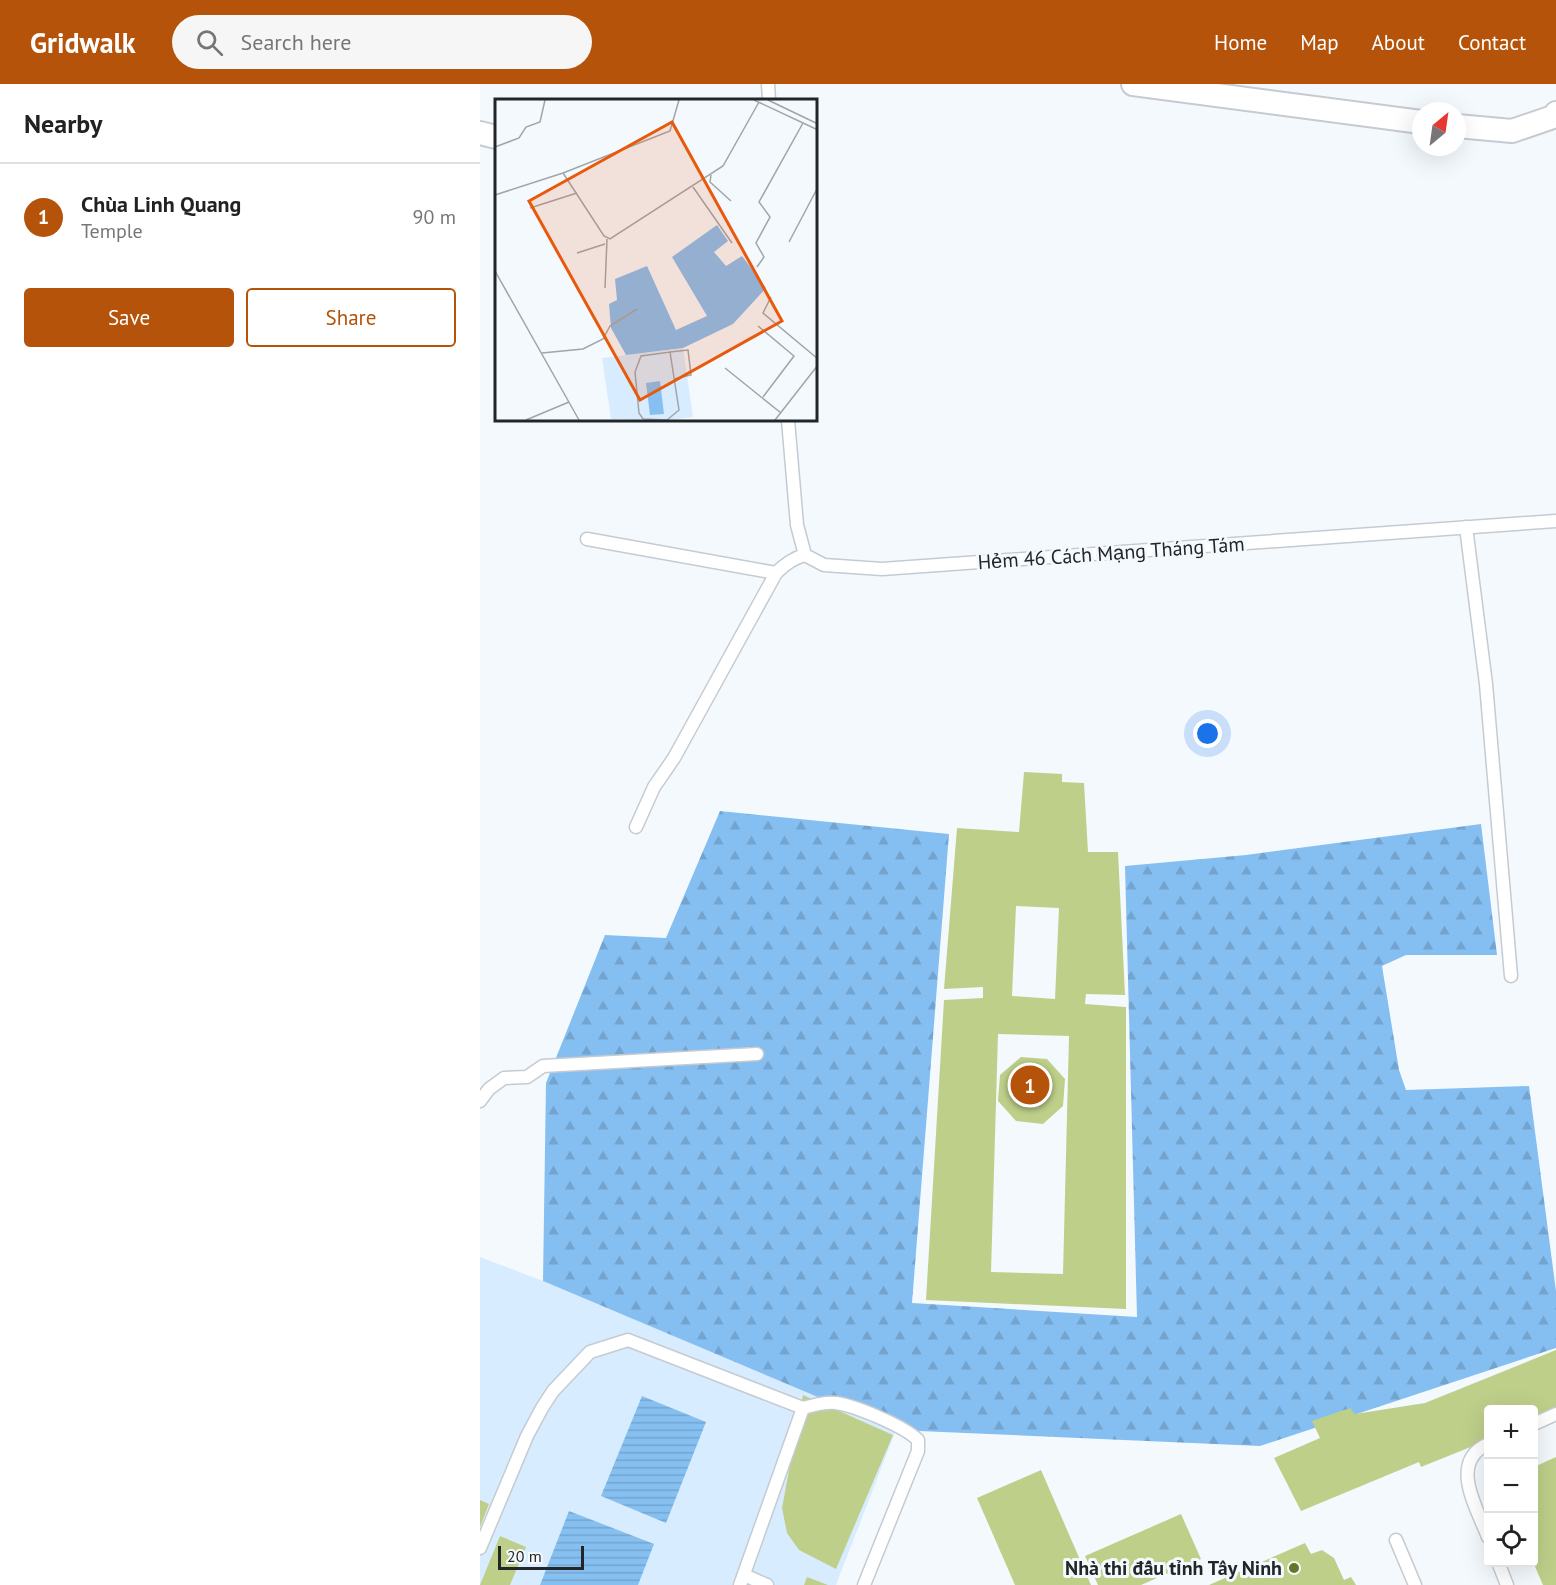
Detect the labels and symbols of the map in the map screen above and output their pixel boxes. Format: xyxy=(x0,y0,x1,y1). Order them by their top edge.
inset map xyxy=(495,99,818,422)
north arrow xyxy=(1412,102,1466,156)
street label: Hẻm 46 Cách Mạng Tháng Tám xyxy=(977,531,1245,575)
your location xyxy=(1193,719,1222,748)
pin: 1 xyxy=(1010,1062,1050,1108)
scale bar xyxy=(498,1543,584,1570)
place label: Nhà thi đấu tỉnh Tây Ninh xyxy=(1065,1555,1282,1581)
marker: Nhà thi đấu tỉnh Tây Ninh xyxy=(1287,1561,1301,1575)

